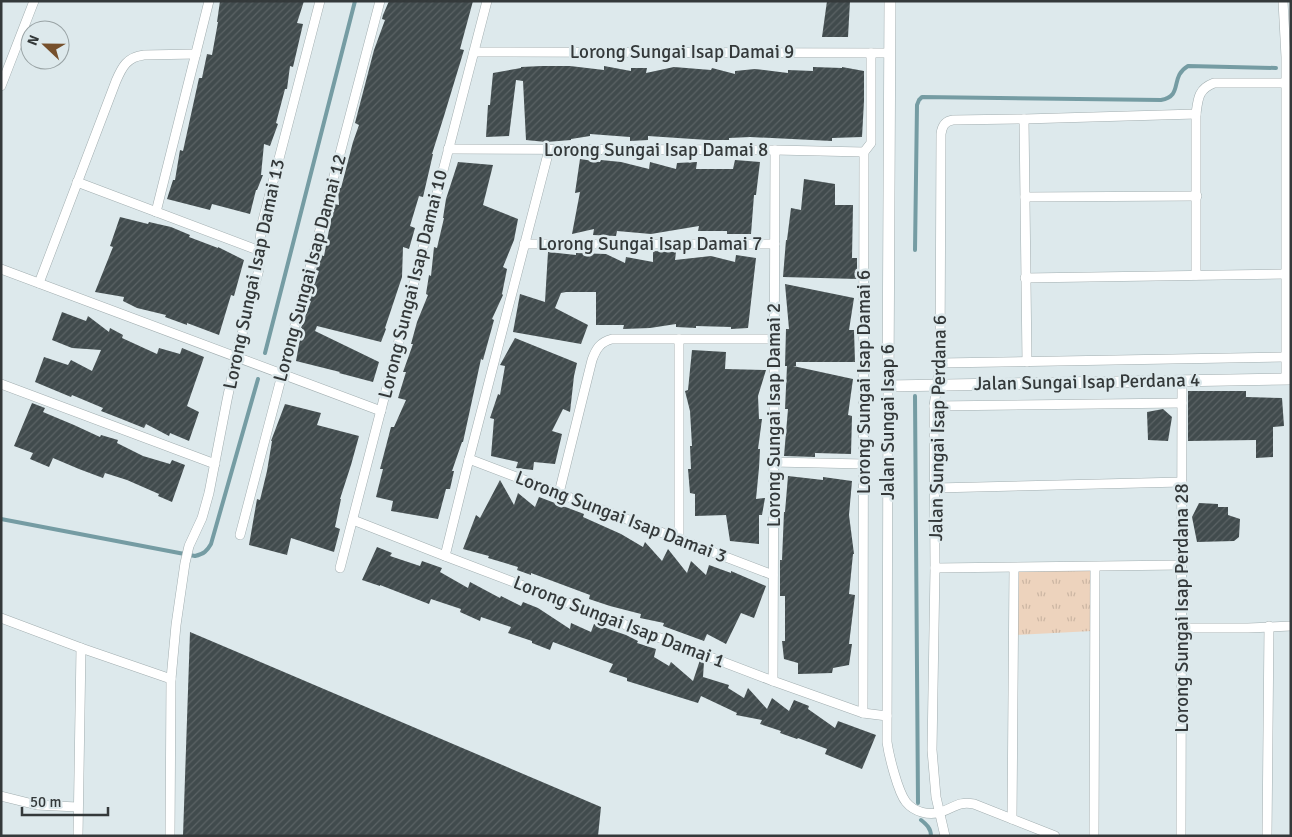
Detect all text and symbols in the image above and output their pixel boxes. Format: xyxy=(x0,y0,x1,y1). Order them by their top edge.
north arrow xyxy=(20,20,70,70)
text: N xyxy=(24,33,43,48)
street label: Lorong Sungai Isap Damai 9 xyxy=(570,40,794,64)
street label: Lorong Sungai Isap Damai 8 xyxy=(544,138,768,162)
street label: Lorong Sungai Isap Damai 12 xyxy=(268,151,352,385)
street label: Lorong Sungai Isap Damai 13 xyxy=(218,157,290,391)
street label: Lorong Sungai Isap Damai 10 xyxy=(373,167,453,401)
street label: Lorong Sungai Isap Damai 7 xyxy=(538,232,762,256)
street label: Lorong Sungai Isap Damai 6 xyxy=(852,270,876,494)
street label: Lorong Sungai Isap Damai 2 xyxy=(762,303,786,527)
street label: Jalan Sungai Isap Perdana 6 xyxy=(924,315,952,541)
street label: Jalan Sungai Isap 6 xyxy=(876,344,900,500)
street label: Jalan Sungai Isap Perdana 4 xyxy=(974,368,1200,396)
street label: Lorong Sungai Isap Damai 3 xyxy=(512,466,730,568)
street label: Lorong Sungai Isap Perdana 28 xyxy=(1170,483,1194,733)
street label: Lorong Sungai Isap Damai 1 xyxy=(510,571,728,673)
scale bar xyxy=(22,784,109,816)
text: 50 m xyxy=(30,793,61,811)

